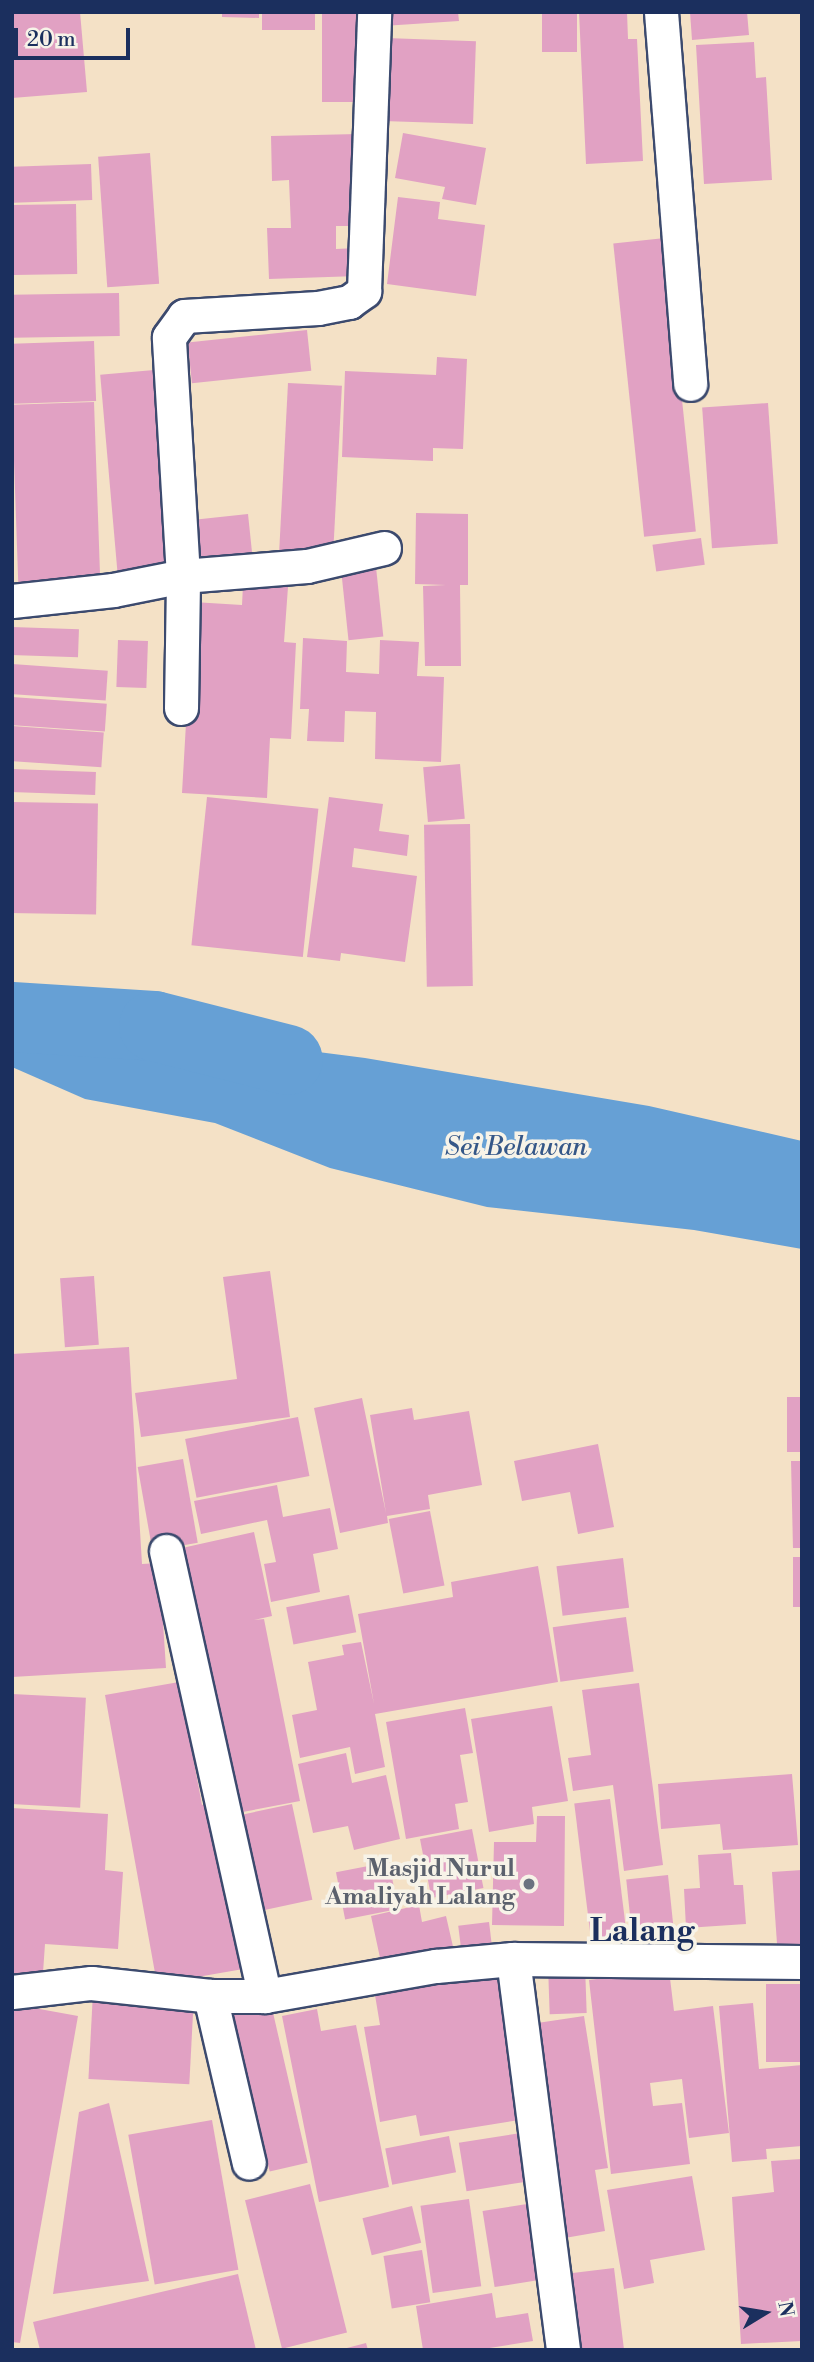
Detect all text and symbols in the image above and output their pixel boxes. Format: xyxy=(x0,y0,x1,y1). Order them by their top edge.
scale bar xyxy=(18,14,133,58)
text: 20 m xyxy=(27,27,76,53)
water label: Sei Belawan xyxy=(445,1132,587,1164)
place label: Masjid Nurul Amaliyah Lalang xyxy=(325,1856,515,1912)
marker: Masjid Nurul Amaliyah Lalang xyxy=(521,1876,537,1892)
district label: Lalang xyxy=(590,1912,694,1950)
north arrow xyxy=(730,2278,800,2348)
text: N xyxy=(772,2299,799,2319)

